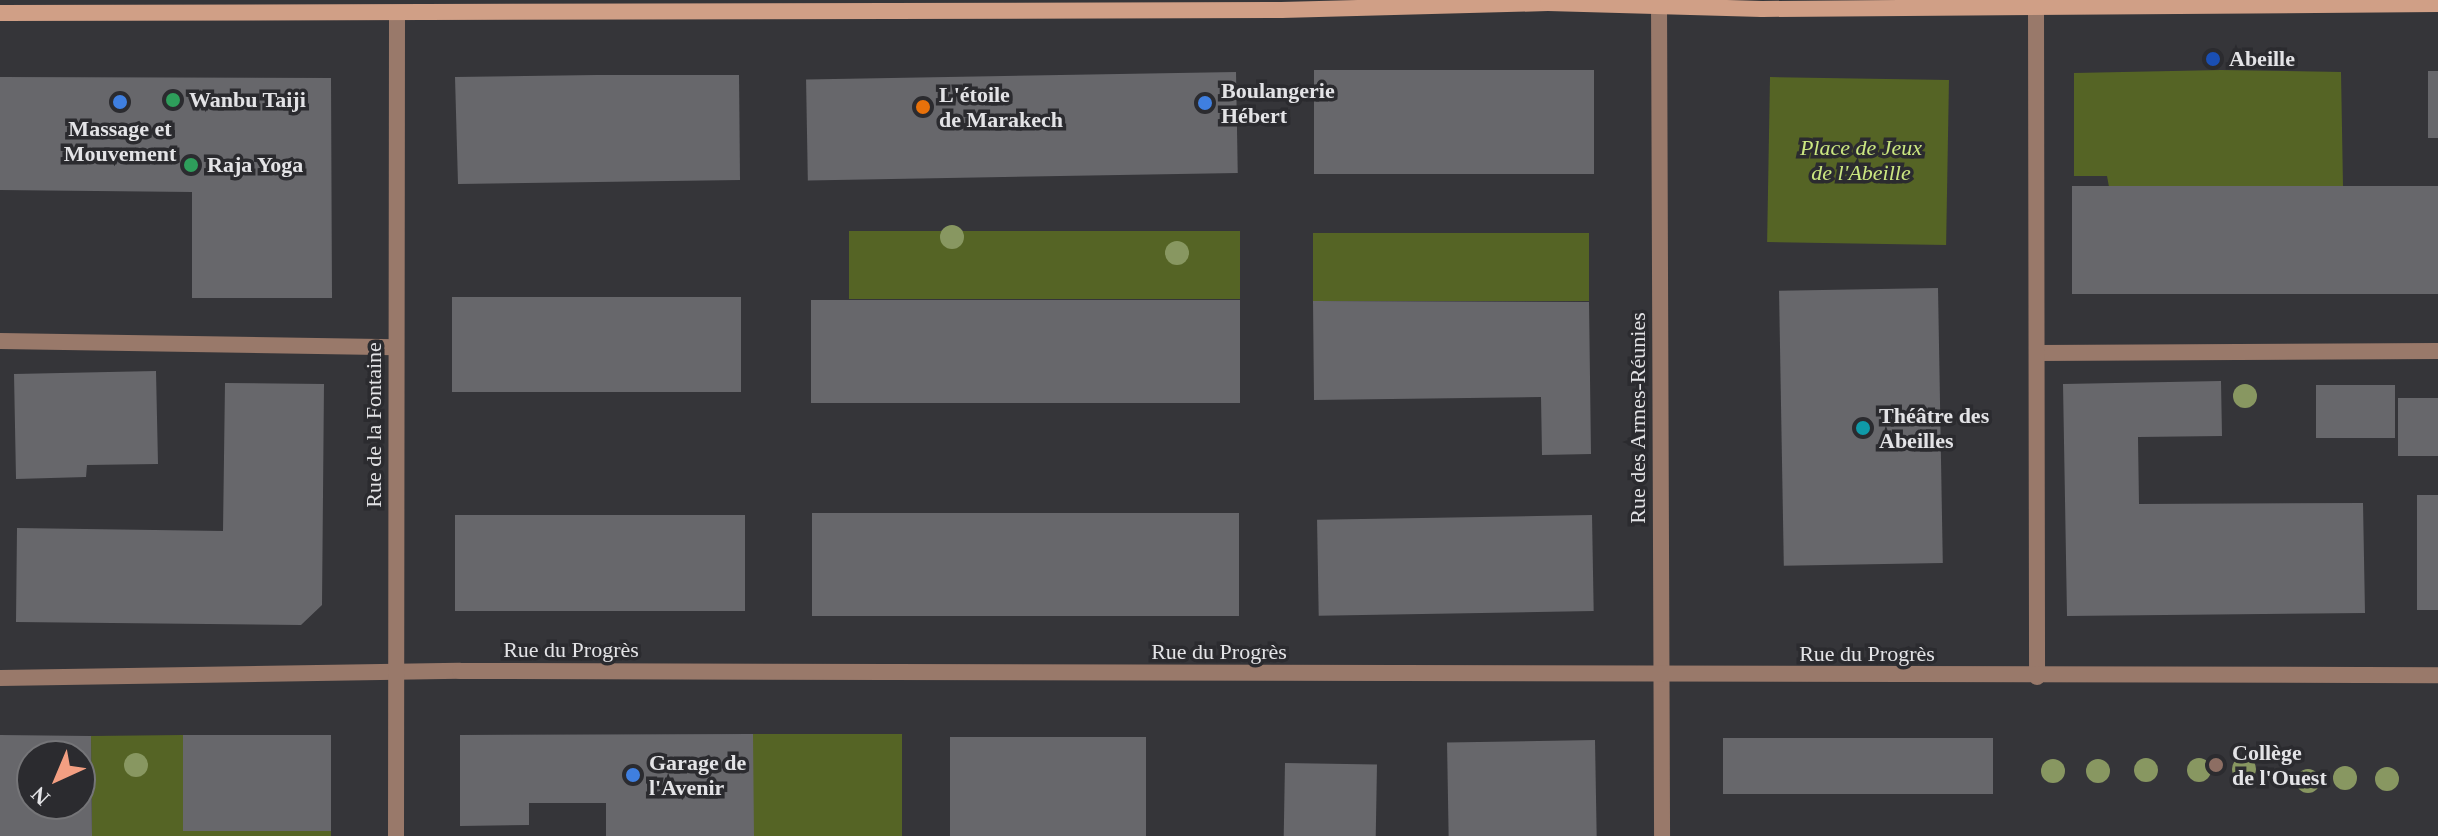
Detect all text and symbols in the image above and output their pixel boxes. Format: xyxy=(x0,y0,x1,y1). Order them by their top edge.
place label: Abeille xyxy=(2229,46,2295,72)
marker: Abeille xyxy=(2204,50,2222,68)
place label: Boulangerie Hébert xyxy=(1221,77,1335,128)
place label: L'étoile de Marakech xyxy=(939,81,1063,132)
place label: Wanbu Taiji xyxy=(189,87,306,113)
marker: Wanbu Taiji xyxy=(164,91,182,109)
marker: Massage et Mouvement xyxy=(111,93,129,111)
marker: Boulangerie Hébert xyxy=(1196,94,1214,112)
marker: L'étoile de Marakech xyxy=(914,98,932,116)
place label: Massage et Mouvement xyxy=(64,115,176,166)
park label: Place de Jeux de l'Abeille xyxy=(1800,134,1922,186)
place label: Raja Yoga xyxy=(207,152,304,178)
marker: Raja Yoga xyxy=(182,156,200,174)
street label: Rue des Armes-Réunies xyxy=(1625,312,1651,524)
street label: Rue de la Fontaine xyxy=(361,342,387,508)
place label: Théâtre des Abeilles xyxy=(1879,402,1989,454)
marker: Théâtre des Abeilles xyxy=(1854,419,1872,437)
street label: Rue du Progrès xyxy=(503,637,639,663)
street label: Rue du Progrès xyxy=(1151,639,1287,665)
street label: Rue du Progrès xyxy=(1799,641,1935,667)
place label: Collège de l'Ouest xyxy=(2232,739,2327,790)
north arrow xyxy=(16,740,96,820)
place label: Garage de l'Avenir xyxy=(649,749,746,800)
marker: Collège de l'Ouest xyxy=(2207,756,2225,774)
marker: Garage de l'Avenir xyxy=(624,766,642,784)
text: N xyxy=(26,782,55,811)

